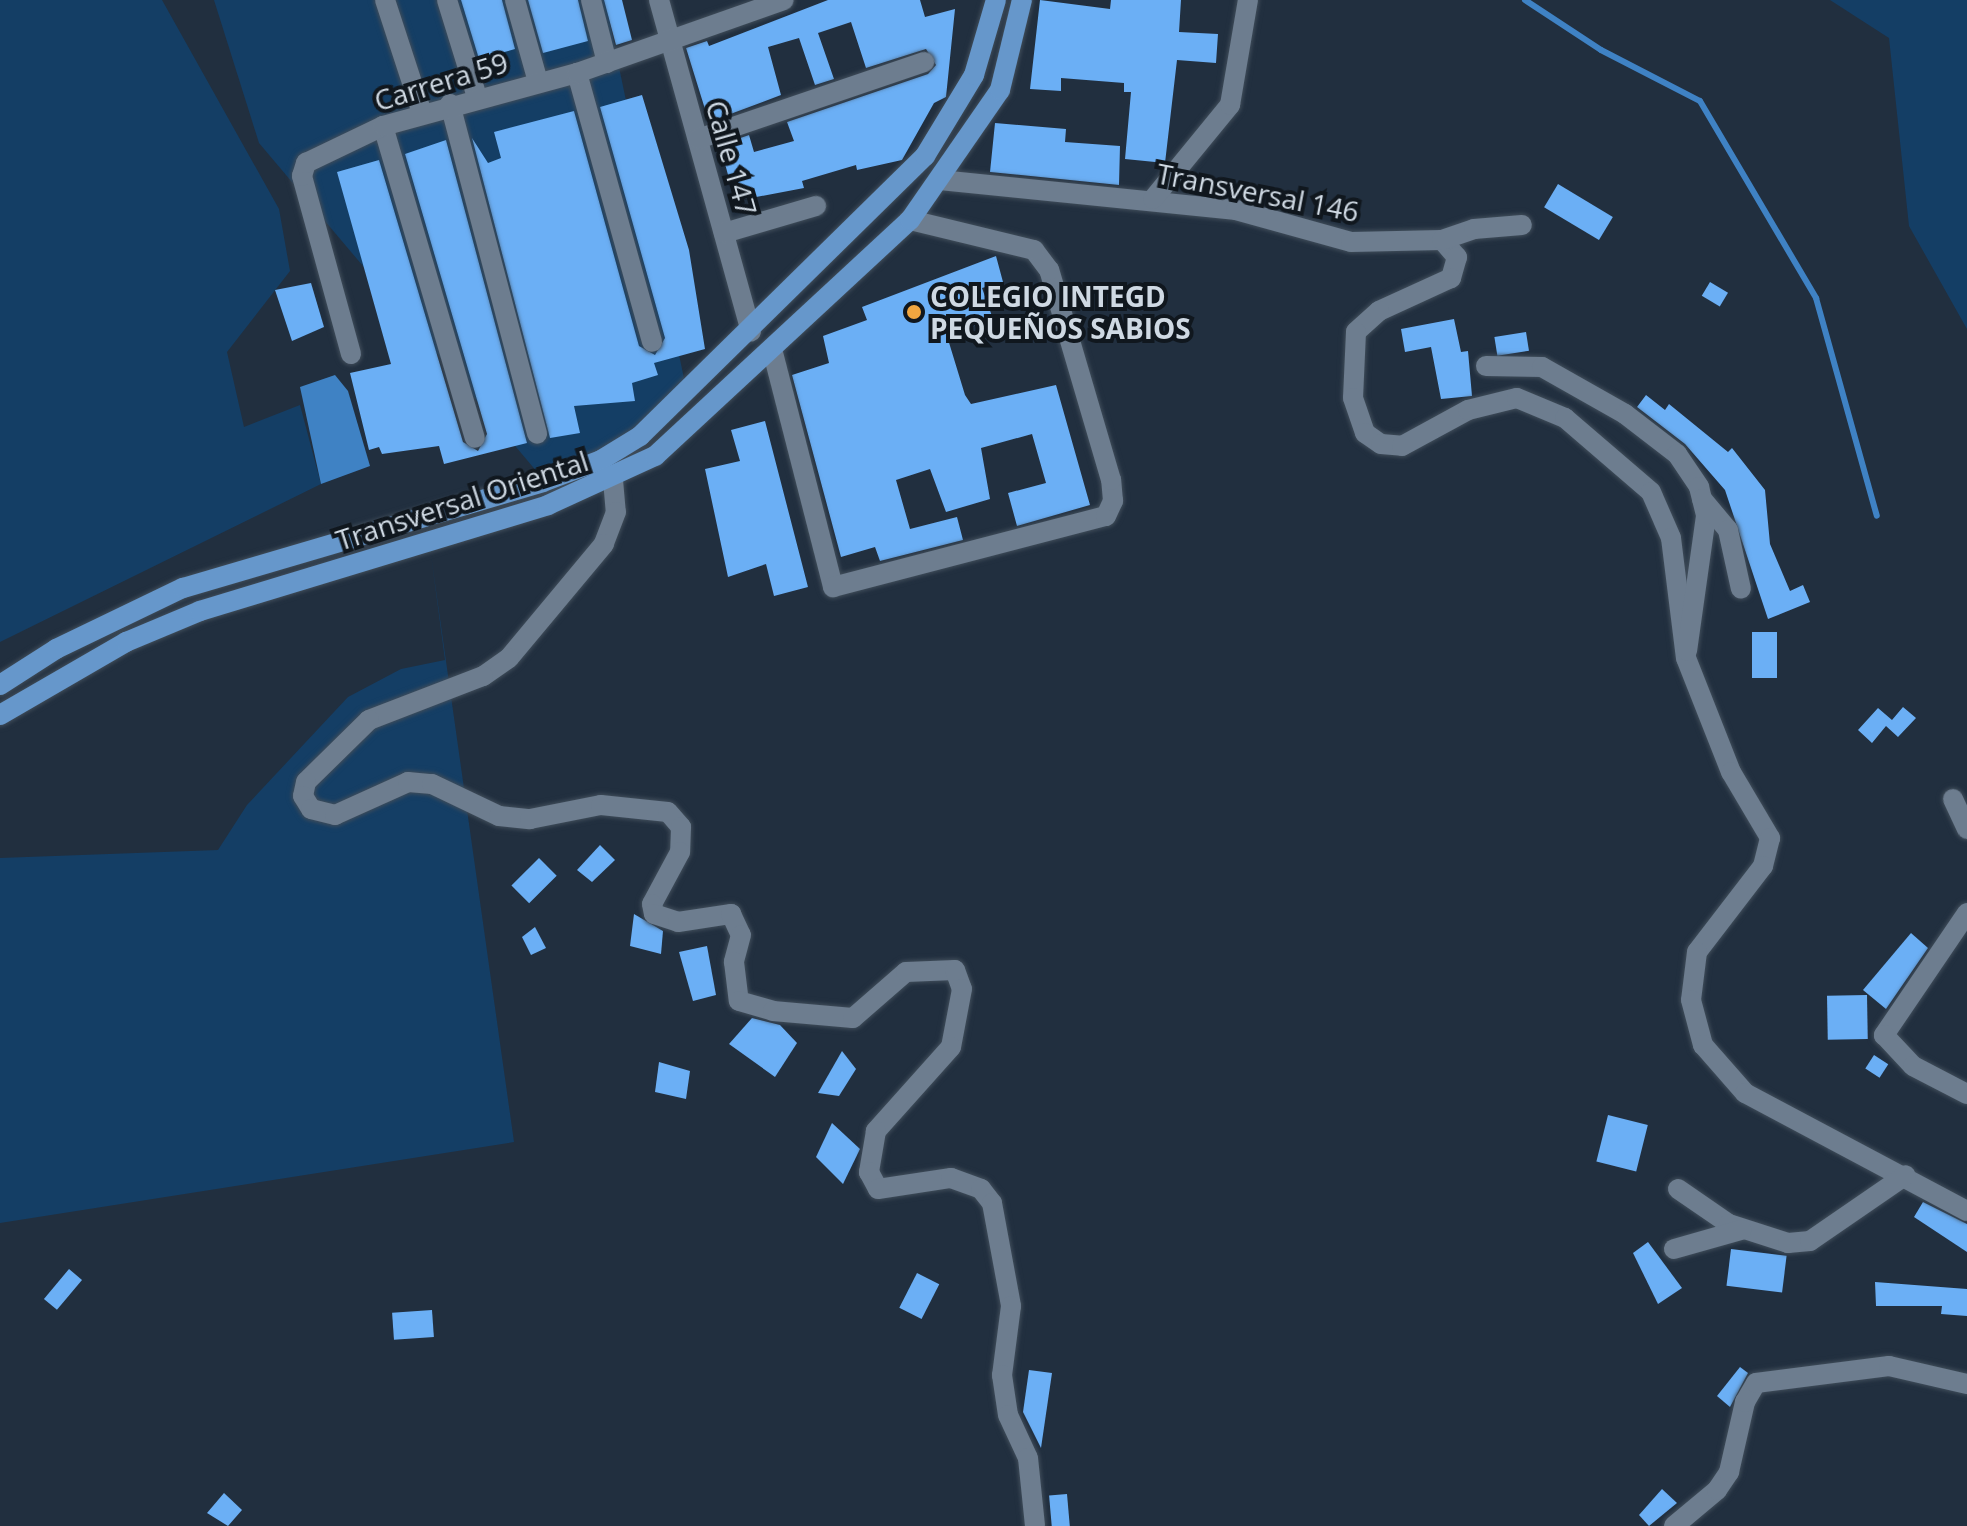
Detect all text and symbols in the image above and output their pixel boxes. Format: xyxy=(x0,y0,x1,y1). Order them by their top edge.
street label: Carrera 59 xyxy=(370,45,512,117)
street label: Calle 147 xyxy=(700,96,764,220)
street label: Transversal 146 xyxy=(1154,156,1362,228)
place label: COLEGIO INTEGD PEQUEÑOS SABIOS xyxy=(930,279,1191,345)
marker: COLEGIO INTEGD PEQUEÑOS SABIOS xyxy=(905,303,923,321)
street label: Transversal Oriental xyxy=(332,443,592,557)

